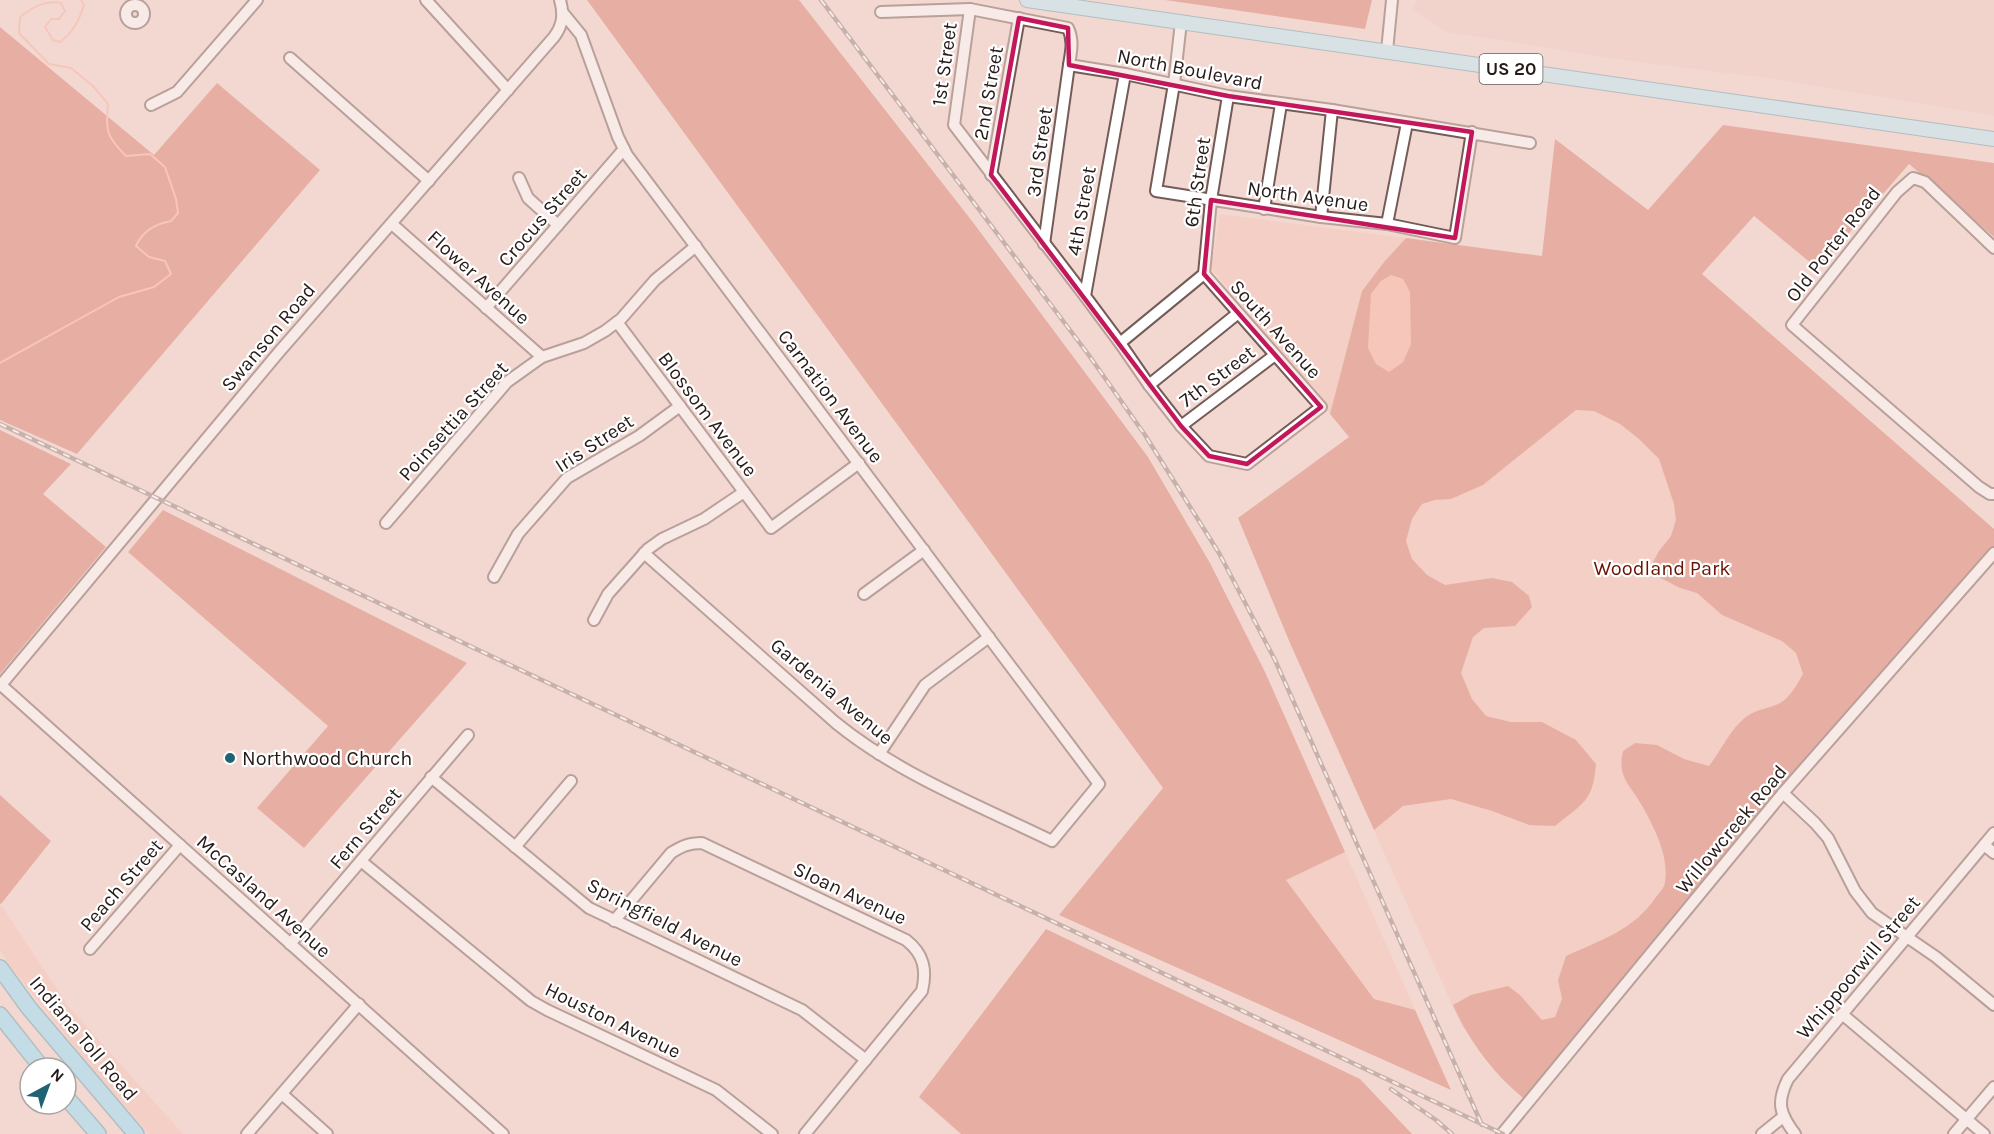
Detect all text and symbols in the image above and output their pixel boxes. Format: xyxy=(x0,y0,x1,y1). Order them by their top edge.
street label: 1st Street xyxy=(927,20,962,107)
street label: 2nd Street xyxy=(969,44,1008,142)
street label: North Boulevard xyxy=(1115,44,1265,95)
road number: US 20 xyxy=(1480,54,1543,84)
street label: 3rd Street xyxy=(1022,105,1057,199)
street label: 6th Street xyxy=(1180,135,1215,229)
street label: Crocus Street xyxy=(493,163,592,271)
street label: 4th Street xyxy=(1062,164,1101,258)
street label: North Avenue xyxy=(1246,177,1370,216)
street label: Old Porter Road xyxy=(1781,182,1886,307)
street label: Flower Avenue xyxy=(423,225,535,329)
street label: South Avenue xyxy=(1225,275,1326,384)
street label: Swanson Road xyxy=(217,279,320,396)
street label: Carnation Avenue xyxy=(773,325,888,467)
street label: 7th Street xyxy=(1175,340,1260,412)
street label: Blossom Avenue xyxy=(653,347,762,481)
street label: Poinsettia Street xyxy=(394,357,513,486)
street label: Iris Street xyxy=(551,409,638,477)
park label: Woodland Park xyxy=(1594,557,1730,580)
street label: Gardenia Avenue xyxy=(766,633,898,749)
place label: Northwood Church xyxy=(242,747,412,770)
marker: Northwood Church xyxy=(223,751,237,765)
street label: Willowcreek Road xyxy=(1671,760,1792,898)
street label: Fern Street xyxy=(325,783,406,874)
street label: McCasland Avenue xyxy=(192,830,335,963)
street label: Peach Street xyxy=(75,834,168,936)
street label: Sloan Avenue xyxy=(790,857,910,930)
street label: Springfield Avenue xyxy=(583,873,746,972)
street label: Whippoorwill Street xyxy=(1792,891,1925,1044)
street label: Indiana Toll Road xyxy=(25,971,142,1105)
street label: Houston Avenue xyxy=(541,978,684,1063)
north arrow xyxy=(18,1056,78,1116)
text: N xyxy=(47,1064,68,1086)

